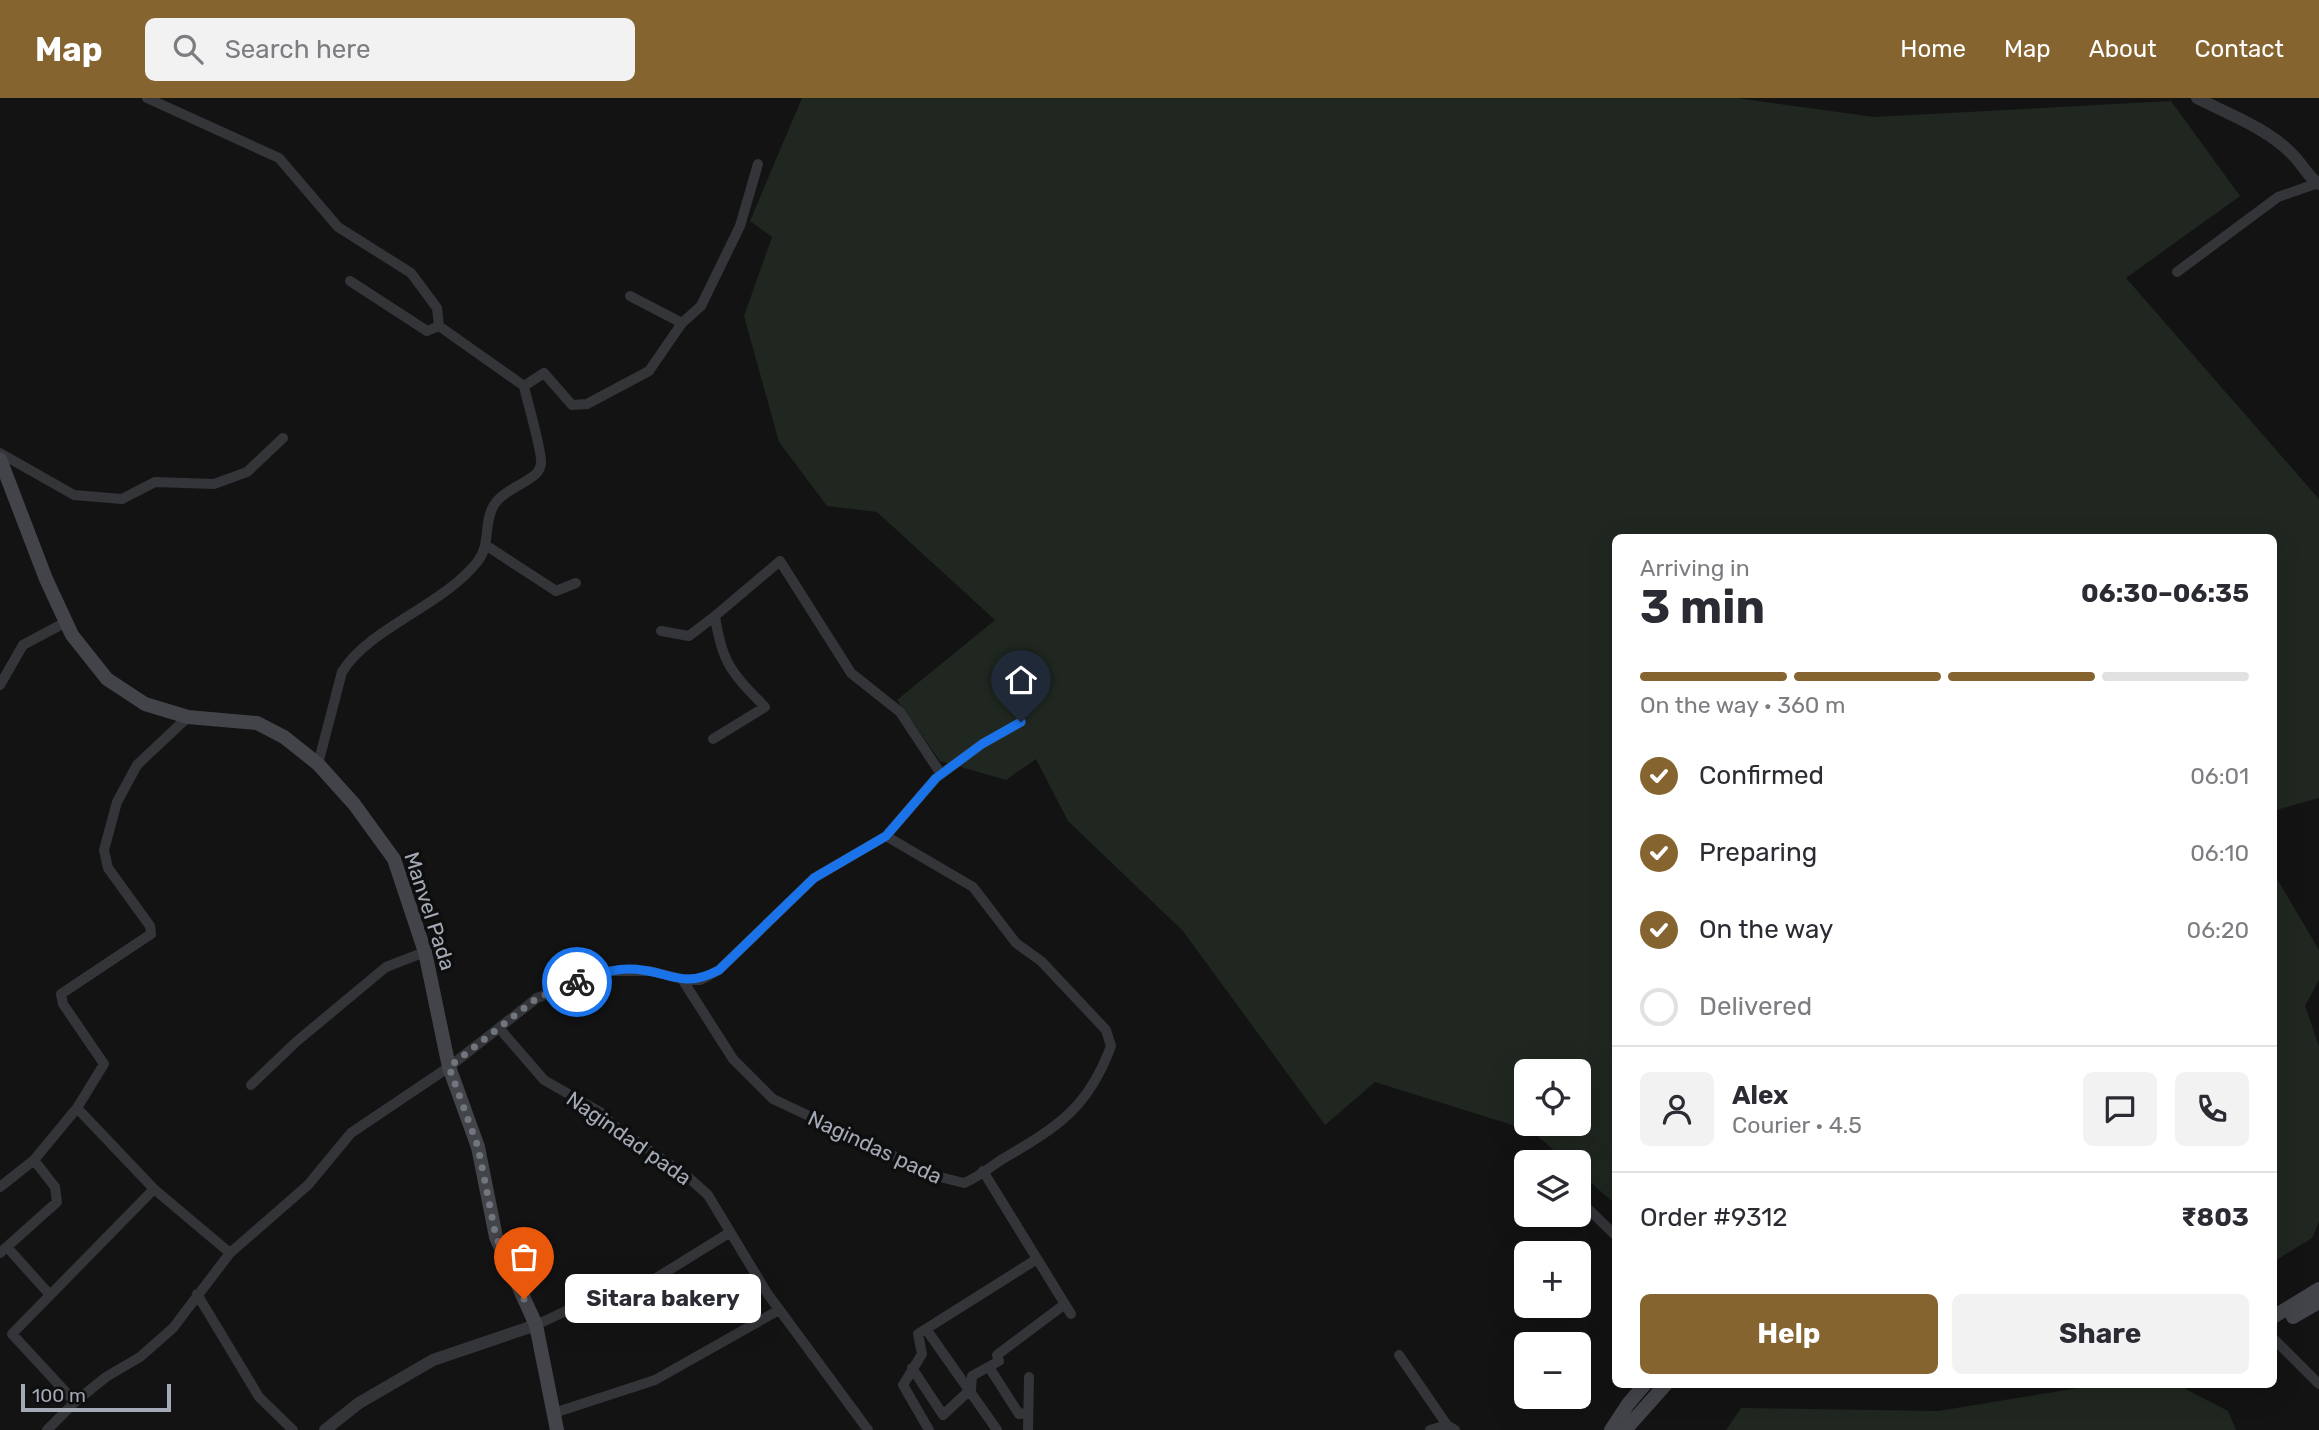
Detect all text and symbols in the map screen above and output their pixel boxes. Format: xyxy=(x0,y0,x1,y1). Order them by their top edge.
search box xyxy=(145,18,635,81)
text: Map xyxy=(35,30,103,69)
icon: search xyxy=(169,30,207,68)
text: Search here xyxy=(225,34,370,65)
text: Home xyxy=(1900,35,1966,63)
text: Map xyxy=(2004,35,2051,63)
text: About xyxy=(2089,35,2157,63)
text: Contact xyxy=(2195,35,2284,63)
text: Arriving in xyxy=(1640,554,1750,582)
text: 06:30–06:35 xyxy=(2081,578,2249,609)
text: 3 min xyxy=(1640,580,1765,635)
pin xyxy=(991,650,1051,722)
icon: home xyxy=(1002,661,1040,699)
text: On the way · 360 m xyxy=(1640,691,1846,719)
icon: check xyxy=(1640,757,1678,795)
text: Confirmed xyxy=(1699,760,1824,791)
text: 06:01 xyxy=(2190,762,2249,790)
icon: check xyxy=(1640,834,1678,872)
text: Preparing xyxy=(1699,837,1817,868)
text: 06:10 xyxy=(2190,839,2249,867)
street label: Manvel Pada xyxy=(399,849,461,973)
icon: check xyxy=(1640,911,1678,949)
text: On the way xyxy=(1699,914,1833,945)
text: 06:20 xyxy=(2187,916,2249,944)
courier xyxy=(542,947,612,1017)
icon: bike xyxy=(558,963,596,1001)
text: Delivered xyxy=(1699,991,1812,1022)
map controls xyxy=(1514,1059,1591,1409)
button: locate xyxy=(1514,1059,1591,1136)
button: person xyxy=(1640,1072,1714,1146)
button: chat xyxy=(2083,1072,2157,1146)
button: phone xyxy=(2175,1072,2249,1146)
text: Alex xyxy=(1732,1080,1788,1111)
street label: Nagindad pada xyxy=(562,1086,696,1190)
street label: Nagindas pada xyxy=(804,1105,946,1189)
text: Courier · 4.5 xyxy=(1732,1111,1862,1139)
button: layers xyxy=(1514,1150,1591,1227)
text: Order #9312 xyxy=(1640,1202,1788,1233)
text: ₹803 xyxy=(2181,1202,2249,1233)
pin xyxy=(494,1227,554,1299)
icon: bag xyxy=(505,1238,543,1276)
button: + xyxy=(1514,1241,1591,1318)
callout: Sitara bakery xyxy=(566,1274,762,1324)
text: Sitara bakery xyxy=(586,1284,740,1312)
button: Help xyxy=(1640,1294,1938,1374)
button: Share xyxy=(1952,1294,2249,1374)
button: − xyxy=(1514,1332,1591,1409)
scale bar xyxy=(21,1381,172,1413)
text: 100 m xyxy=(32,1384,86,1407)

